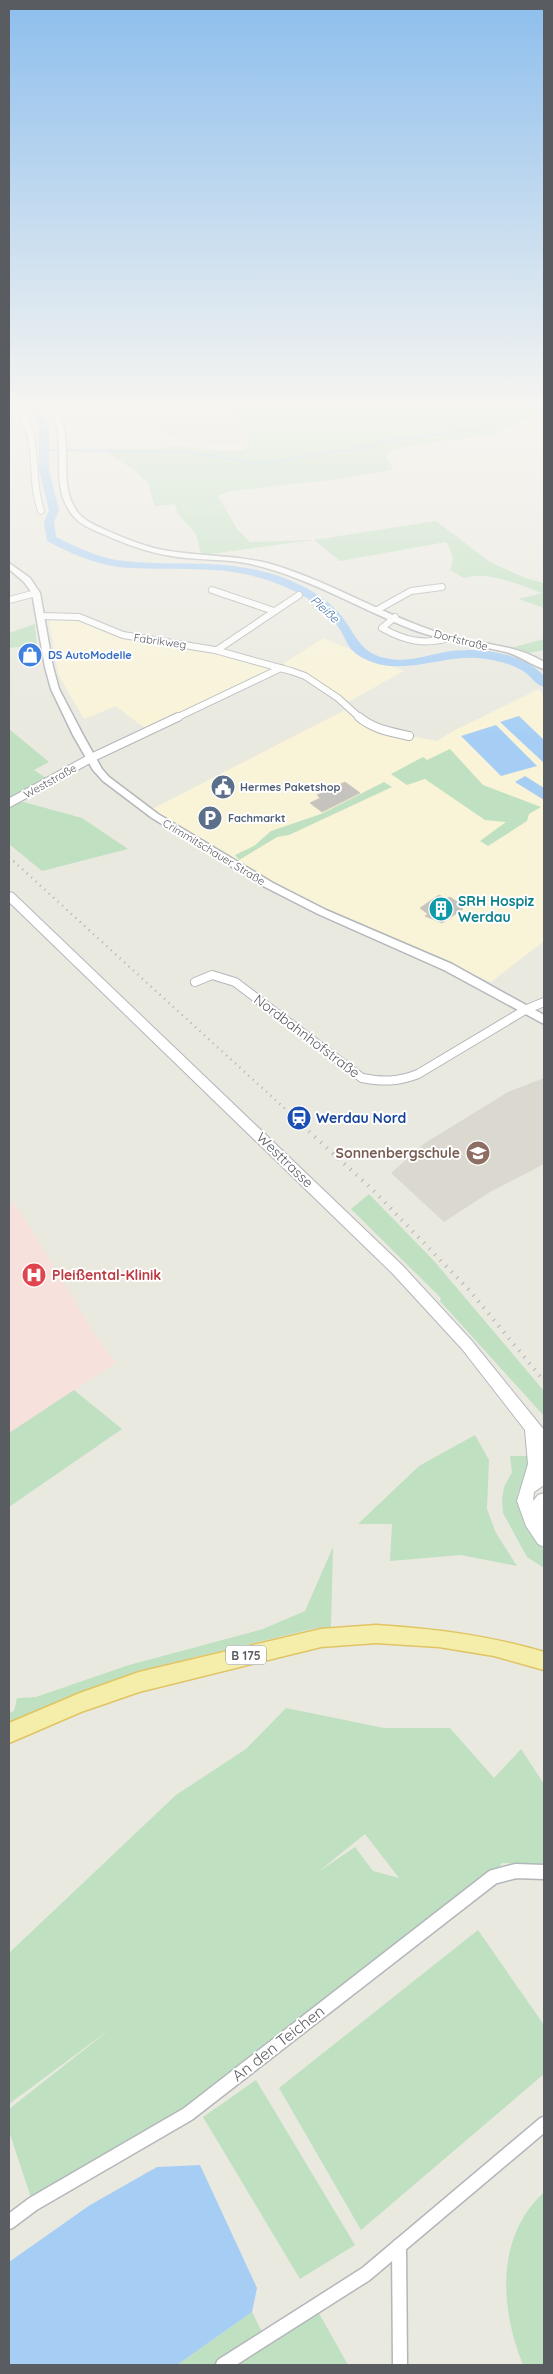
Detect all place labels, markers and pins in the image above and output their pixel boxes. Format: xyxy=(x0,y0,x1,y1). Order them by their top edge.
shop icon: DS AutoModelle xyxy=(17,642,43,668)
place label: DS AutoModelle xyxy=(48,648,132,662)
public building icon: Hermes Paketshop xyxy=(210,774,236,800)
place label: Hermes Paketshop xyxy=(240,780,341,794)
parking icon: Fachmarkt xyxy=(197,805,223,831)
place label: Fachmarkt xyxy=(228,811,286,825)
place label: SRH Hospiz Werdau xyxy=(458,892,535,926)
building icon: SRH Hospiz Werdau xyxy=(428,896,454,922)
station icon: Werdau Nord xyxy=(286,1105,312,1131)
place label: Werdau Nord xyxy=(316,1109,406,1127)
school or university icon: Sonnenbergschule xyxy=(465,1140,491,1166)
place label: Sonnenbergschule xyxy=(336,1144,460,1162)
hospital icon: Pleißental-Klinik xyxy=(21,1262,47,1288)
place label: Pleißental-Klinik xyxy=(52,1266,161,1284)

